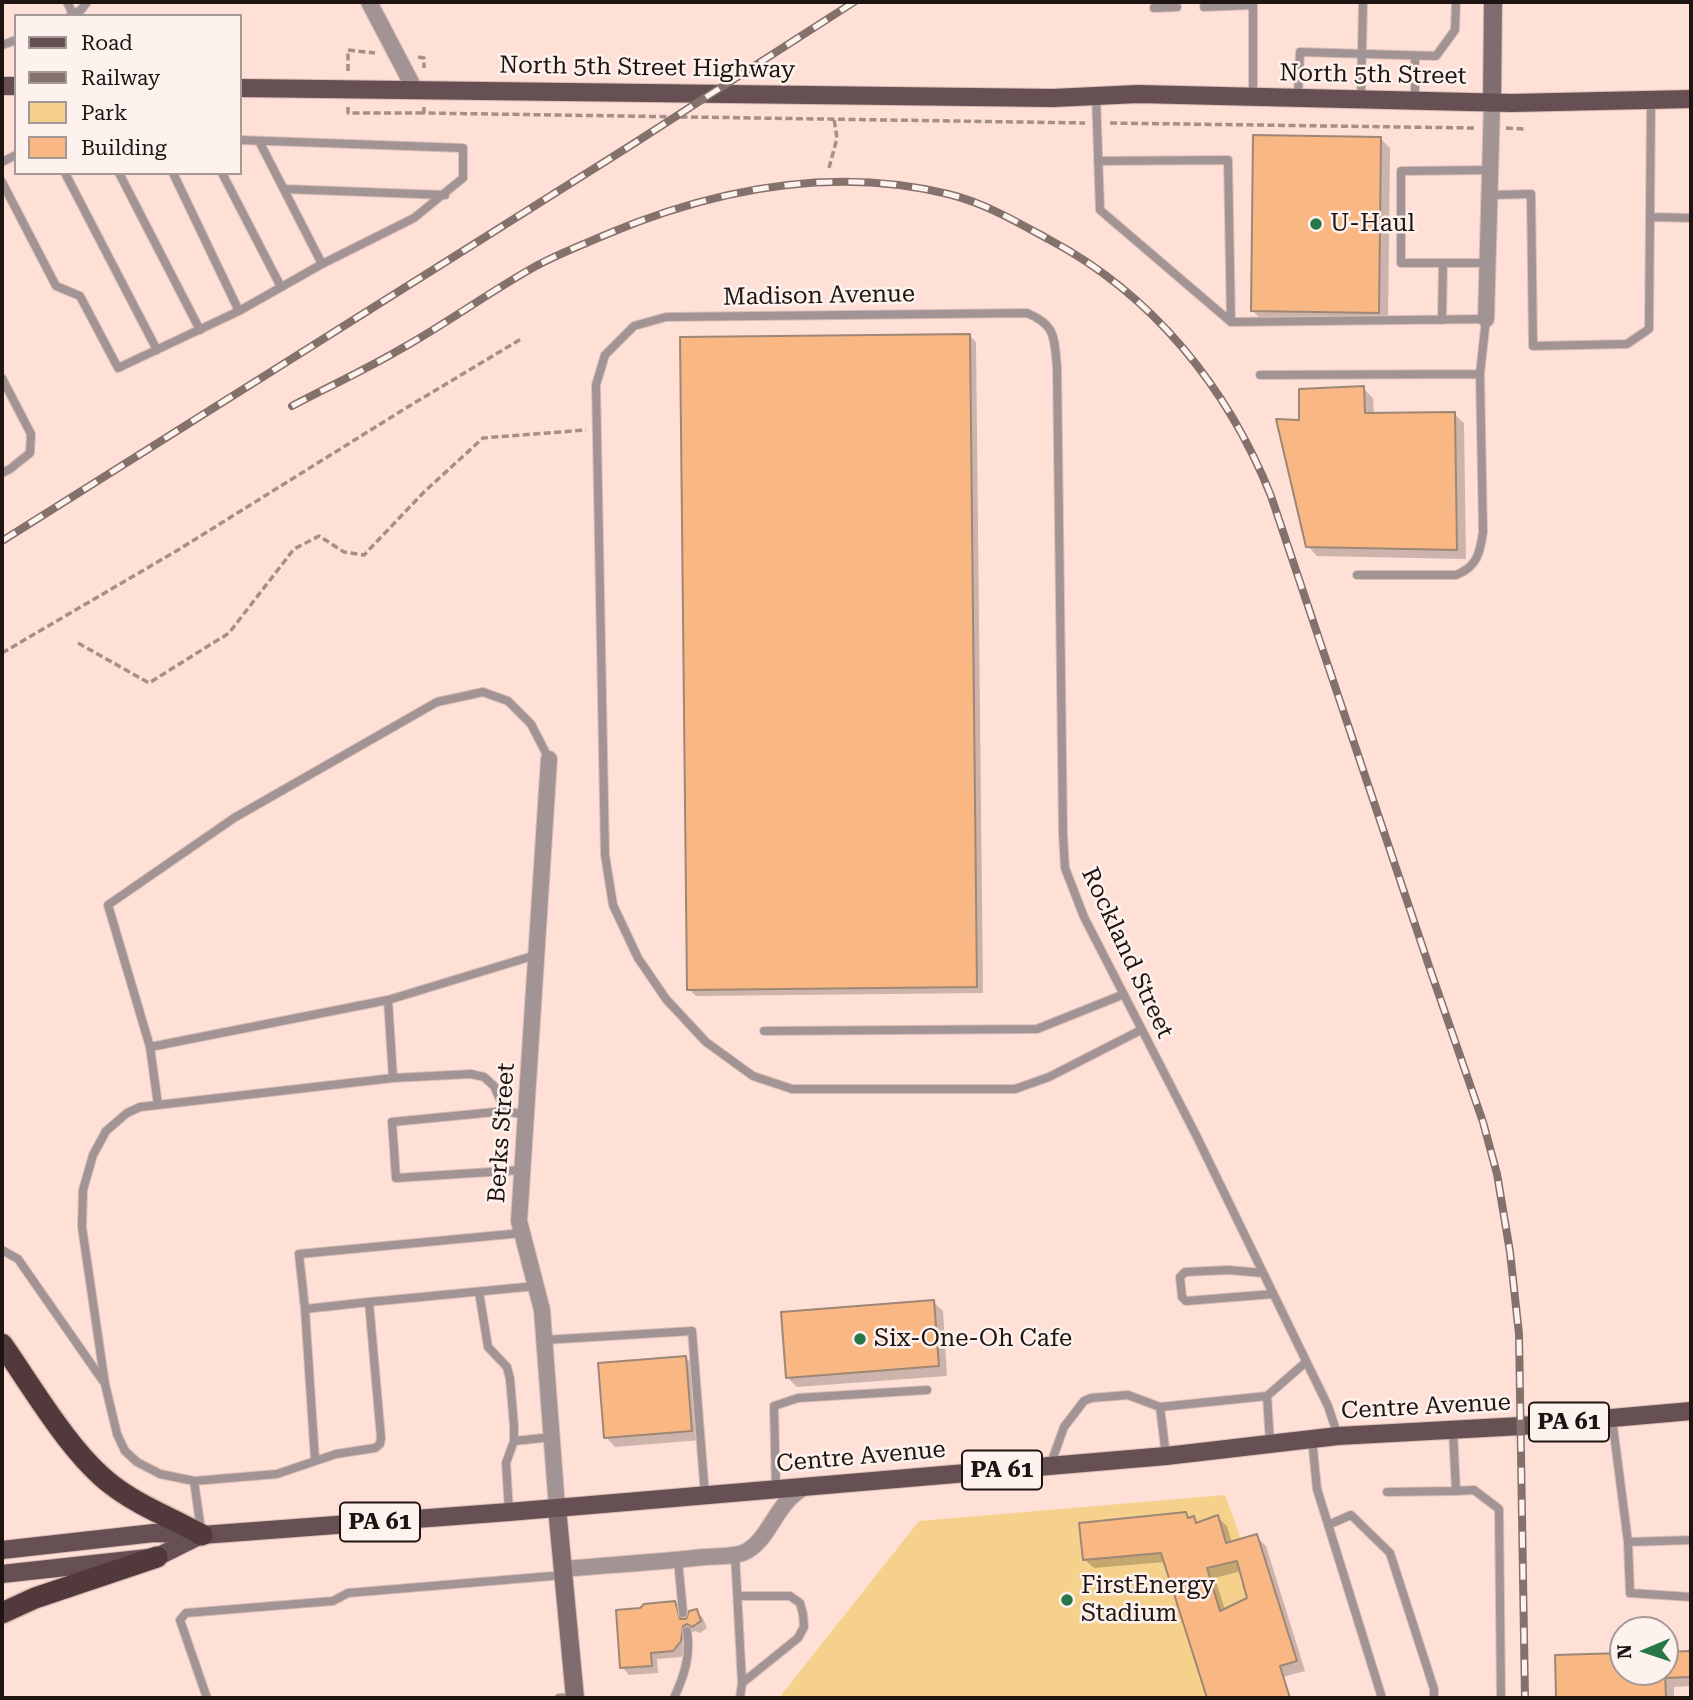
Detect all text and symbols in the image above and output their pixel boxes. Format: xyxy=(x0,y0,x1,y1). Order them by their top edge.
legend xyxy=(14,14,242,175)
text: Road xyxy=(81,31,133,55)
street label: North 5th Street Highway xyxy=(499,51,795,85)
street label: North 5th Street xyxy=(1279,59,1467,91)
text: Railway xyxy=(81,66,160,90)
text: Park xyxy=(81,101,127,125)
text: Building xyxy=(81,136,167,160)
place label: U-Haul xyxy=(1330,210,1415,238)
marker: U-Haul xyxy=(1308,216,1324,232)
street label: Madison Avenue xyxy=(723,280,915,312)
street label: Rockland Street xyxy=(1075,863,1179,1043)
street label: Berks Street xyxy=(483,1062,521,1204)
place label: Six-One-Oh Cafe xyxy=(874,1325,1072,1353)
marker: Six-One-Oh Cafe xyxy=(852,1331,868,1347)
street label: Centre Avenue xyxy=(1340,1388,1512,1426)
road number: PA 61 xyxy=(1529,1402,1609,1442)
street label: Centre Avenue xyxy=(775,1435,947,1479)
road number: PA 61 xyxy=(962,1450,1042,1490)
road number: PA 61 xyxy=(340,1502,420,1541)
place label: FirstEnergy Stadium xyxy=(1081,1572,1215,1628)
marker: FirstEnergy Stadium xyxy=(1059,1592,1075,1608)
north arrow xyxy=(1609,1616,1679,1686)
text: N xyxy=(1613,1644,1636,1659)

